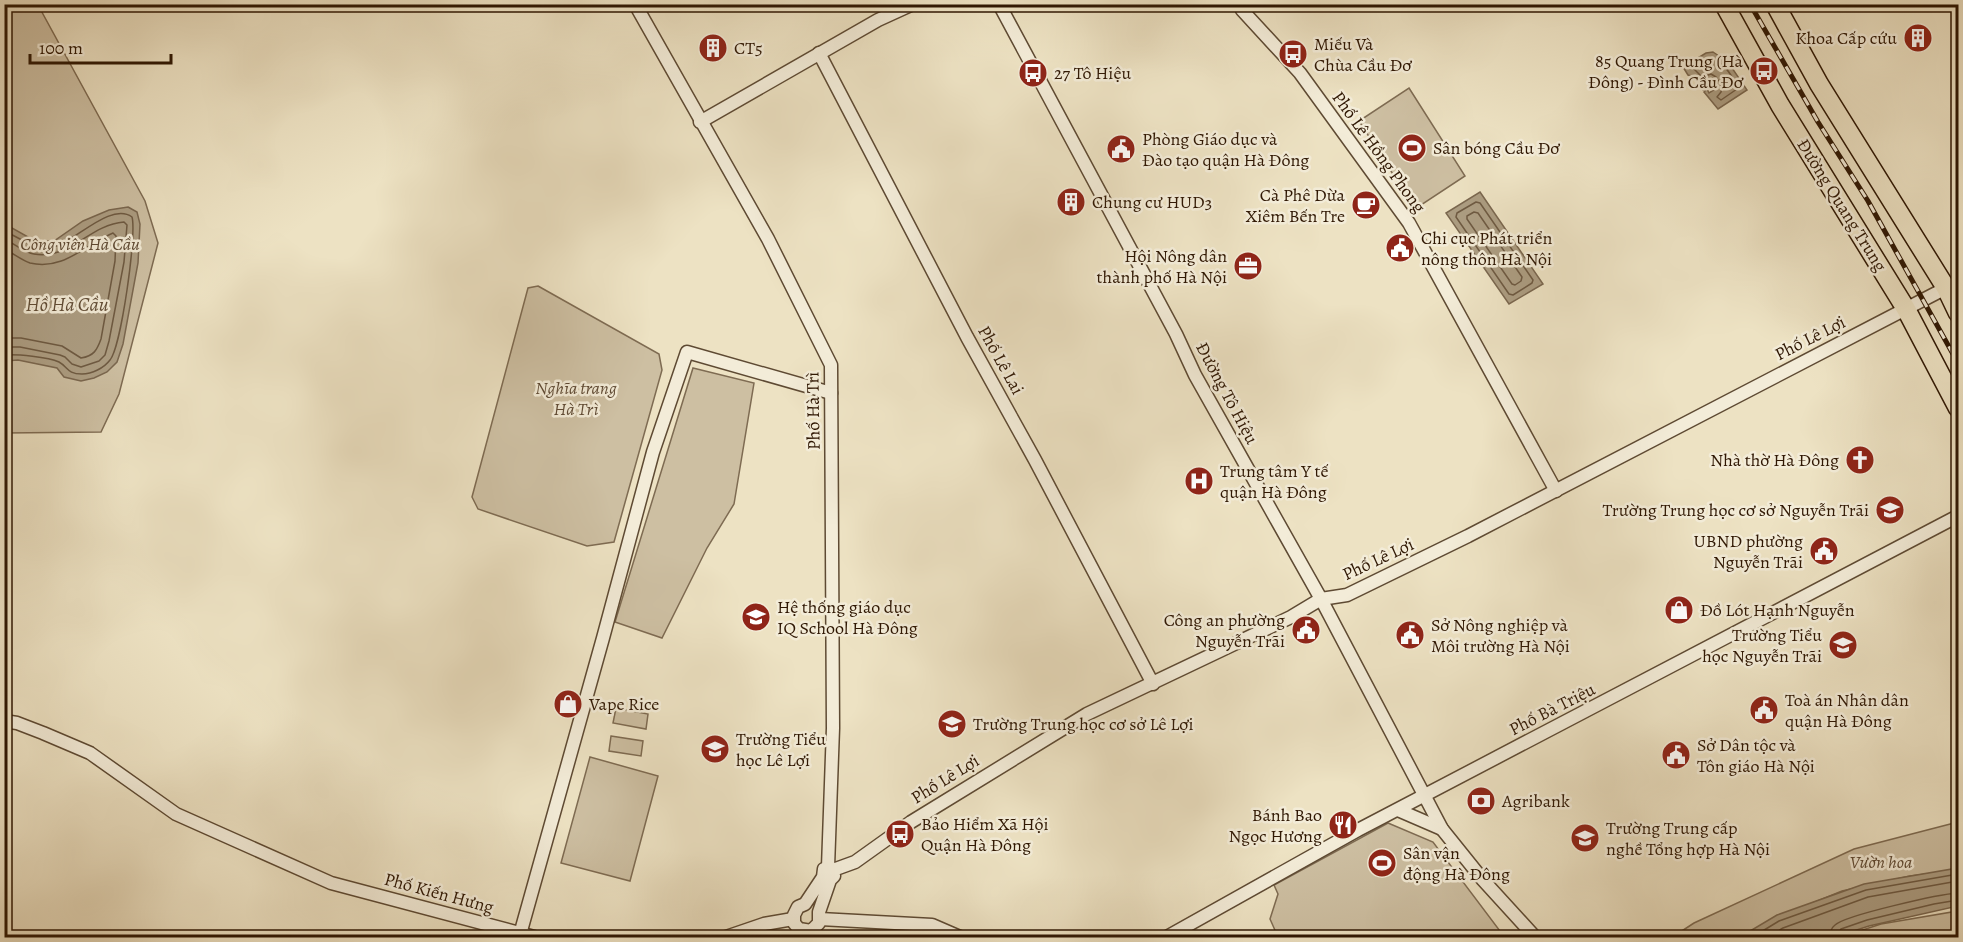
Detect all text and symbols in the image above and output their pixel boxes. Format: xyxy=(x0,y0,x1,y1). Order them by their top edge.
building icon: Khoa Cấp cứu xyxy=(1902,22,1934,54)
place label: Khoa Cấp cứu xyxy=(1795,26,1897,50)
scale bar xyxy=(30,27,171,65)
building icon: CT5 xyxy=(697,32,729,64)
place label: Miếu Và Chùa Cầu Đơ xyxy=(1314,32,1412,77)
text: 100 m xyxy=(39,36,83,60)
place label: CT5 xyxy=(734,36,763,60)
bus stop icon: Miếu Và Chùa Cầu Đơ xyxy=(1277,38,1309,70)
place label: 85 Quang Trung (Hà Đông) - Đình Cầu Đơ xyxy=(1588,49,1744,94)
bus stop icon: 85 Quang Trung (Hà Đông) - Đình Cầu Đơ xyxy=(1748,55,1780,87)
bus stop icon: 27 Tô Hiệu xyxy=(1017,57,1049,89)
place label: 27 Tô Hiệu xyxy=(1054,61,1131,85)
street label: Phố Lê Hồng Phong xyxy=(1327,86,1431,218)
place label: Phòng Giáo dục và Đào tạo quận Hà Đông xyxy=(1142,127,1309,172)
sports icon: Sân bóng Cầu Đơ xyxy=(1396,132,1428,164)
public building icon: Phòng Giáo dục và Đào tạo quận Hà Đông xyxy=(1105,133,1137,165)
street label: Đường Quang Trung xyxy=(1791,134,1893,276)
place label: Sân bóng Cầu Đơ xyxy=(1433,136,1560,160)
place label: Cà Phê Dừa Xiêm Bến Tre xyxy=(1245,183,1346,228)
building icon: Chung cư HUD3 xyxy=(1055,186,1087,218)
cafe icon: Cà Phê Dừa Xiêm Bến Tre xyxy=(1350,189,1382,221)
place label: Chung cư HUD3 xyxy=(1092,190,1212,214)
place label: Chi cục Phát triển nông thôn Hà Nội xyxy=(1421,226,1552,271)
park label: Công viên Hà Cầu xyxy=(20,232,140,256)
public building icon: Chi cục Phát triển nông thôn Hà Nội xyxy=(1384,232,1416,264)
place label: Hội Nông dân thành phố Hà Nội xyxy=(1097,244,1227,289)
office icon: Hội Nông dân thành phố Hà Nội xyxy=(1232,250,1264,282)
water label: Hồ Hà Cầu xyxy=(26,291,109,318)
street label: Phố Lê Lợi xyxy=(1771,310,1849,366)
street label: Phố Lê Lai xyxy=(972,321,1030,399)
street label: Đường Tô Hiệu xyxy=(1190,338,1264,448)
street label: Phố Hà Trì xyxy=(800,372,826,450)
park label: Nghĩa trang Hà Trì xyxy=(535,376,617,421)
church icon: Nhà thờ Hà Đông xyxy=(1844,444,1876,476)
place label: Nhà thờ Hà Đông xyxy=(1710,448,1839,472)
place label: Trung tâm Y tế quận Hà Đông xyxy=(1220,459,1329,504)
hospital icon: Trung tâm Y tế quận Hà Đông xyxy=(1183,465,1215,497)
school or university icon: Trường Trung học cơ sở Nguyễn Trãi xyxy=(1874,494,1906,526)
place label: Trường Trung học cơ sở Nguyễn Trãi xyxy=(1603,498,1869,522)
place label: UBND phường Nguyễn Trãi xyxy=(1694,529,1803,574)
street label: Phố Lê Lợi xyxy=(1338,532,1418,586)
public building icon: UBND phường Nguyễn Trãi xyxy=(1808,535,1840,567)
shop icon: Đồ Lót Hạnh Nguyễn xyxy=(1663,594,1695,626)
place label: Hệ thống giáo dục IQ School Hà Đông xyxy=(777,595,918,640)
place label: Đồ Lót Hạnh Nguyễn xyxy=(1700,598,1855,622)
school or university icon: Hệ thống giáo dục IQ School Hà Đông xyxy=(740,601,772,633)
place label: Công an phường Nguyễn Trãi xyxy=(1164,608,1285,653)
place label: Sở Nông nghiệp và Môi trường Hà Nội xyxy=(1431,613,1570,658)
public building icon: Công an phường Nguyễn Trãi xyxy=(1290,614,1322,646)
public building icon: Sở Nông nghiệp và Môi trường Hà Nội xyxy=(1394,619,1426,651)
place label: Trường Tiểu học Nguyễn Trãi xyxy=(1702,623,1822,668)
school or university icon: Trường Tiểu học Nguyễn Trãi xyxy=(1827,629,1859,661)
street label: Phố Bà Triệu xyxy=(1505,677,1599,741)
shop icon: Vape Rice xyxy=(552,688,584,720)
place label: Toà án Nhân dân quận Hà Đông xyxy=(1785,688,1909,733)
place label: Vape Rice xyxy=(588,692,659,716)
public building icon: Toà án Nhân dân quận Hà Đông xyxy=(1748,694,1780,726)
school or university icon: Trường Trung học cơ sở Lê Lợi xyxy=(936,708,968,740)
place label: Trường Trung học cơ sở Lê Lợi xyxy=(973,712,1194,736)
place label: Trường Tiểu học Lê Lợi xyxy=(736,727,826,772)
school or university icon: Trường Tiểu học Lê Lợi xyxy=(699,733,731,765)
place label: Sở Dân tộc và Tôn giáo Hà Nội xyxy=(1697,733,1815,778)
public building icon: Sở Dân tộc và Tôn giáo Hà Nội xyxy=(1660,739,1692,771)
street label: Phố Lê Lợi xyxy=(906,749,984,809)
bank icon: Agribank xyxy=(1465,785,1497,817)
place label: Agribank xyxy=(1501,789,1570,813)
place label: Bánh Bao Ngọc Hương xyxy=(1229,803,1322,848)
restaurant icon: Bánh Bao Ngọc Hương xyxy=(1327,809,1359,841)
place label: Bảo Hiểm Xã Hội Quận Hà Đông xyxy=(921,812,1049,857)
place label: Trường Trung cấp nghề Tổng hợp Hà Nội xyxy=(1606,816,1770,861)
bus stop icon: Bảo Hiểm Xã Hội Quận Hà Đông xyxy=(884,818,916,850)
school or university icon: Trường Trung cấp nghề Tổng hợp Hà Nội xyxy=(1569,822,1601,854)
place label: Sân vận động Hà Đông xyxy=(1403,841,1510,886)
sports icon: Sân vận động Hà Đông xyxy=(1366,847,1398,879)
park label: Vườn hoa xyxy=(1850,850,1912,874)
street label: Phố Kiến Hưng xyxy=(382,867,496,919)

